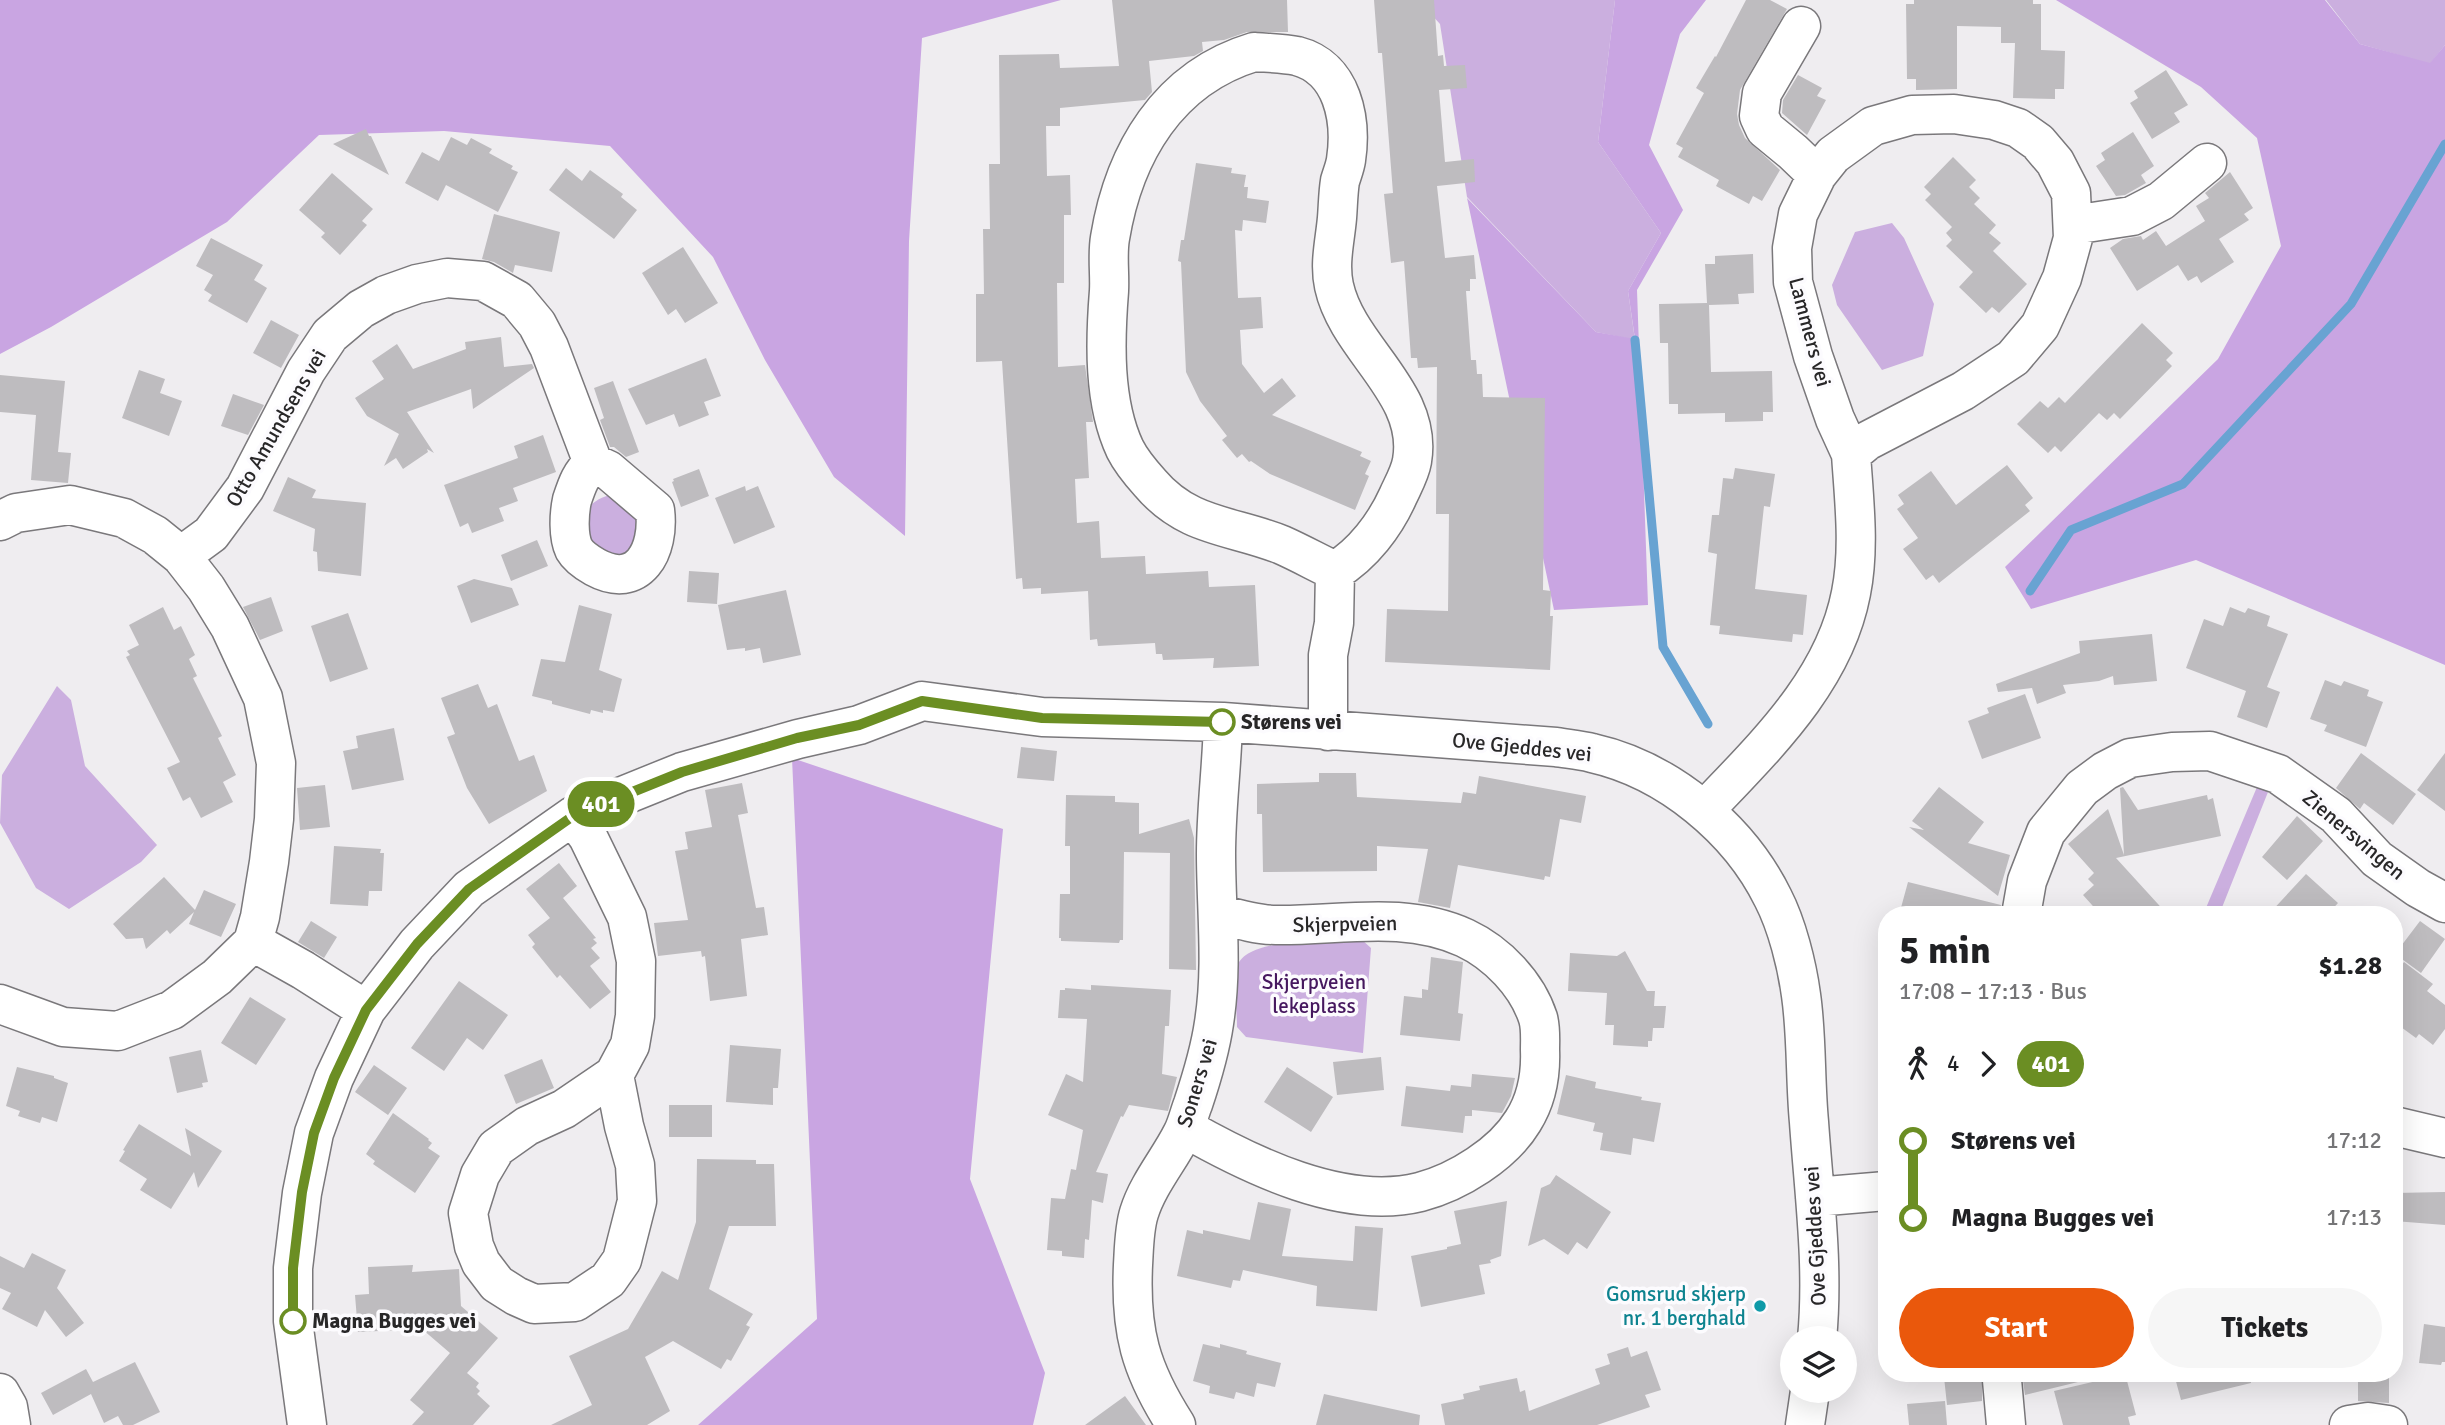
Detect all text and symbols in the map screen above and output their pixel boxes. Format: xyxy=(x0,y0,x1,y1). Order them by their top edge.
street label: Lammers vei xyxy=(1783,274,1837,390)
street label: Otto Amundsens vei xyxy=(220,344,332,512)
marker: Størens vei xyxy=(1209,709,1235,735)
place label: Størens vei xyxy=(1241,709,1342,735)
street label: Ove Gjeddes vei xyxy=(1451,727,1593,767)
line badge: 401 xyxy=(561,781,641,827)
street label: Zienersvingen xyxy=(2297,784,2411,886)
text: 401 xyxy=(582,789,620,819)
street label: Skjerpveien xyxy=(1292,910,1398,938)
text: 5 min xyxy=(1899,927,1991,974)
text: $1.28 xyxy=(2318,950,2382,982)
park label: Skjerpveien lekeplass xyxy=(1262,969,1366,1019)
text: 17:08 – 17:13 · Bus xyxy=(1899,977,2087,1006)
street label: Soners vei xyxy=(1171,1035,1223,1131)
icon: walk xyxy=(1899,1045,1937,1083)
icon: forward xyxy=(1969,1045,2007,1083)
text: 4 xyxy=(1947,1049,1959,1078)
text: 401 xyxy=(2031,1049,2070,1079)
text: Størens vei xyxy=(1951,1125,2076,1157)
text: 17:12 xyxy=(2326,1126,2382,1155)
street label: Ove Gjeddes vei xyxy=(1798,1165,1832,1307)
text: Magna Bugges vei xyxy=(1951,1202,2154,1234)
text: 17:13 xyxy=(2326,1203,2382,1232)
place label: Gomsrud skjerp nr. 1 berghald xyxy=(1606,1281,1746,1331)
button: Start xyxy=(1899,1288,2134,1368)
button: Tickets xyxy=(2148,1288,2382,1368)
marker: Gomsrud skjerp nr. 1 berghald xyxy=(1752,1298,1768,1314)
marker: Magna Bugges vei xyxy=(280,1308,306,1334)
place label: Magna Bugges vei xyxy=(312,1308,476,1334)
map controls xyxy=(1780,1326,1857,1403)
button: layers xyxy=(1780,1326,1857,1403)

